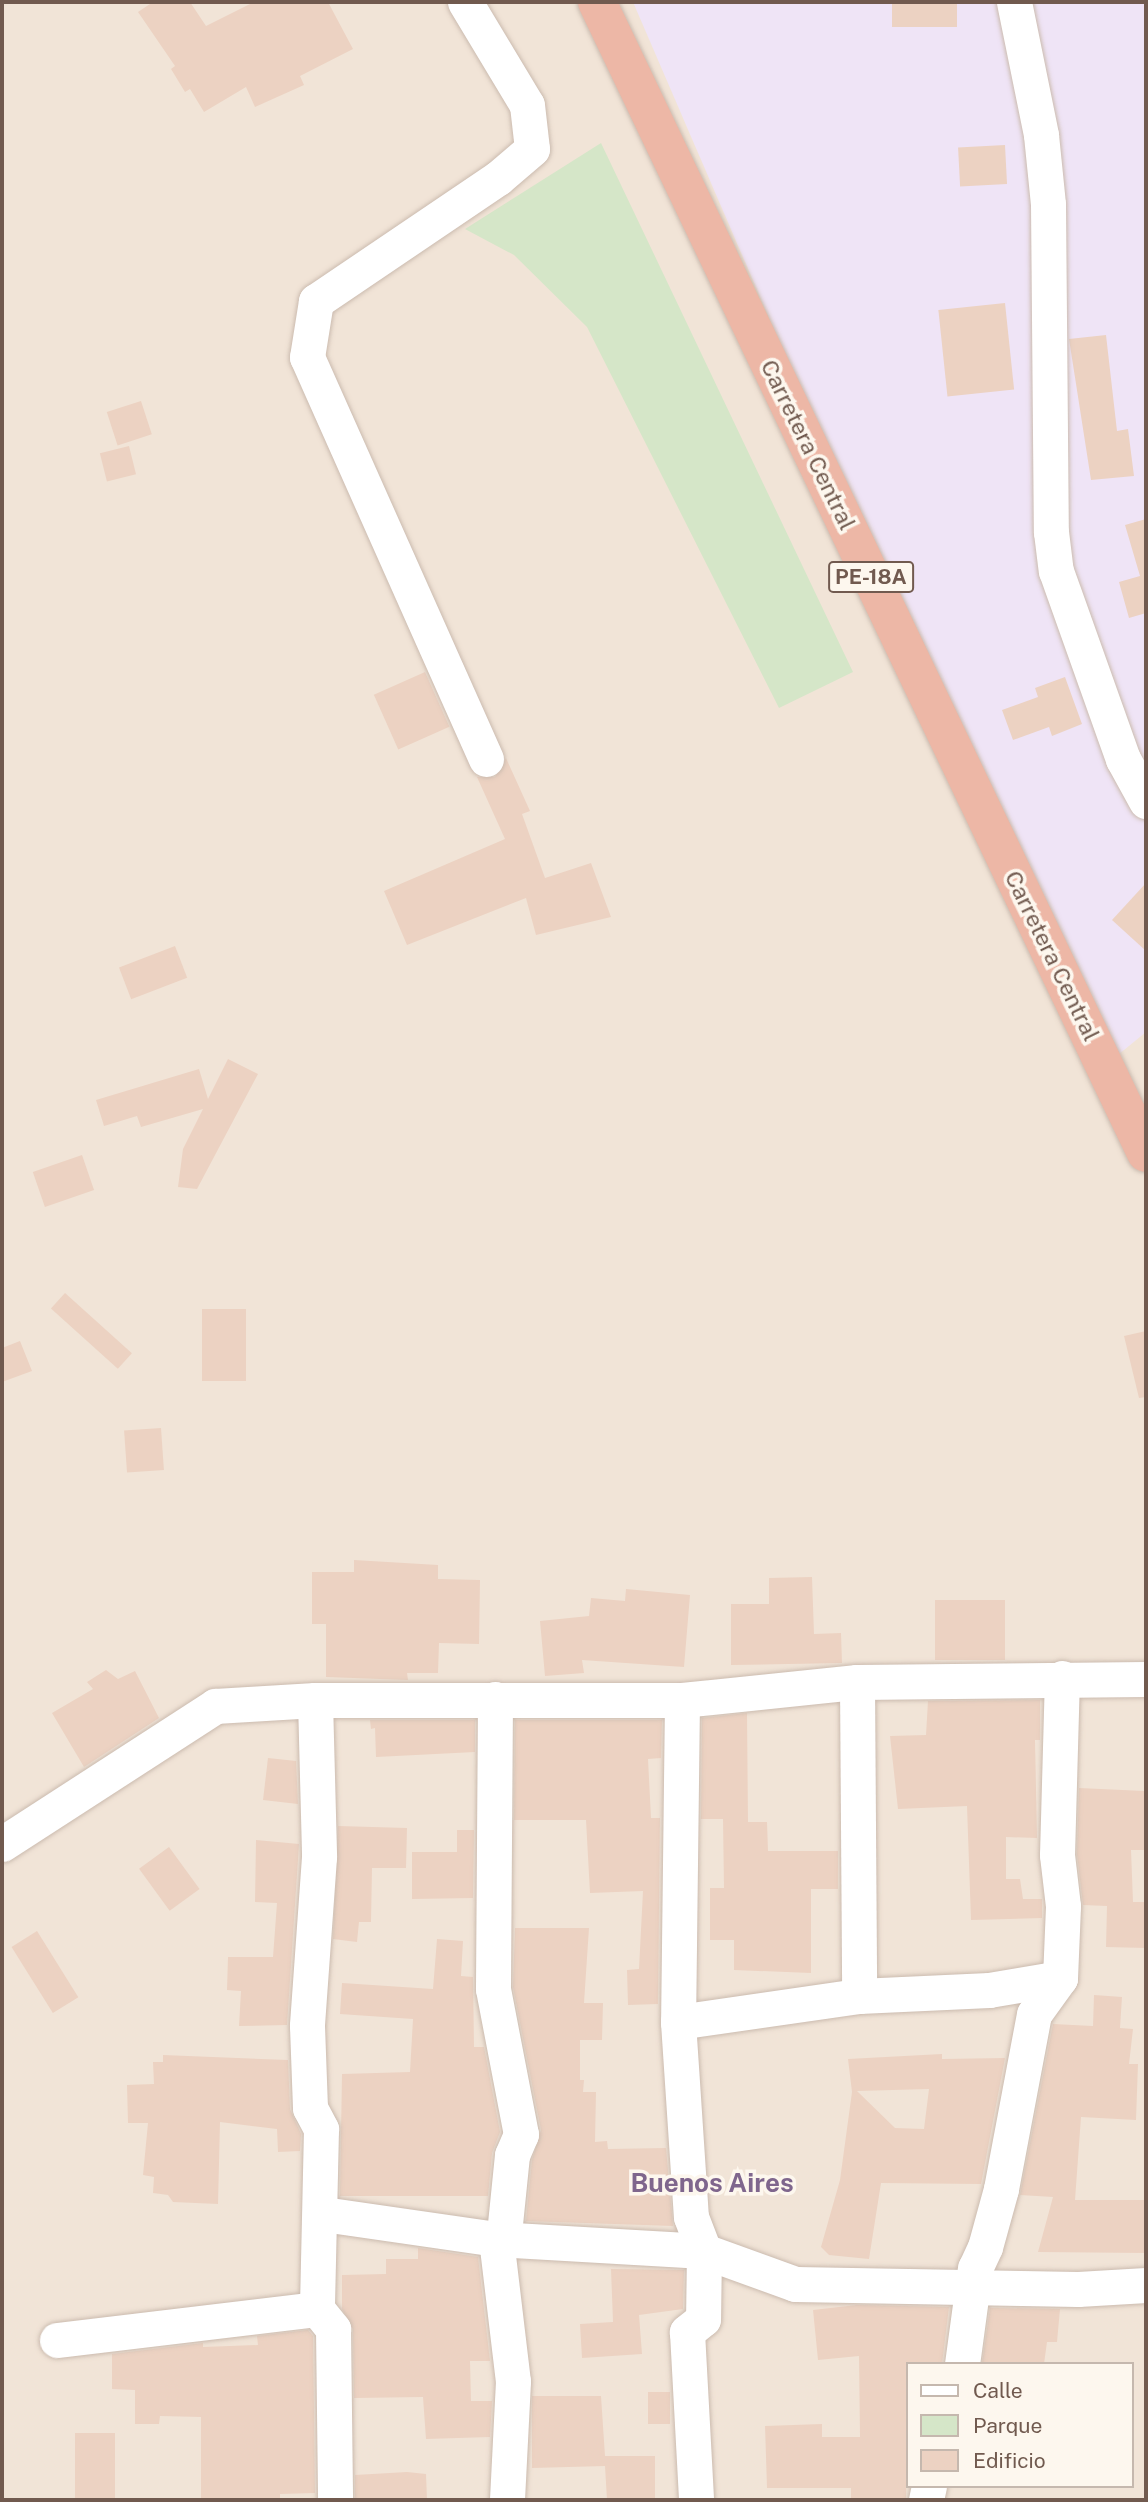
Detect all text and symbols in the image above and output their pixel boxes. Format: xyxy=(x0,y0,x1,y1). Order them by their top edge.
street label: Carretera Central xyxy=(755,355,861,535)
road number: PE-18A xyxy=(827,560,915,594)
street label: Carretera Central xyxy=(999,866,1105,1046)
district label: Buenos Aires xyxy=(630,2167,794,2199)
legend xyxy=(906,2362,1134,2488)
text: Calle xyxy=(973,2378,1023,2403)
text: Parque xyxy=(973,2413,1042,2438)
text: Edificio xyxy=(973,2448,1046,2473)

